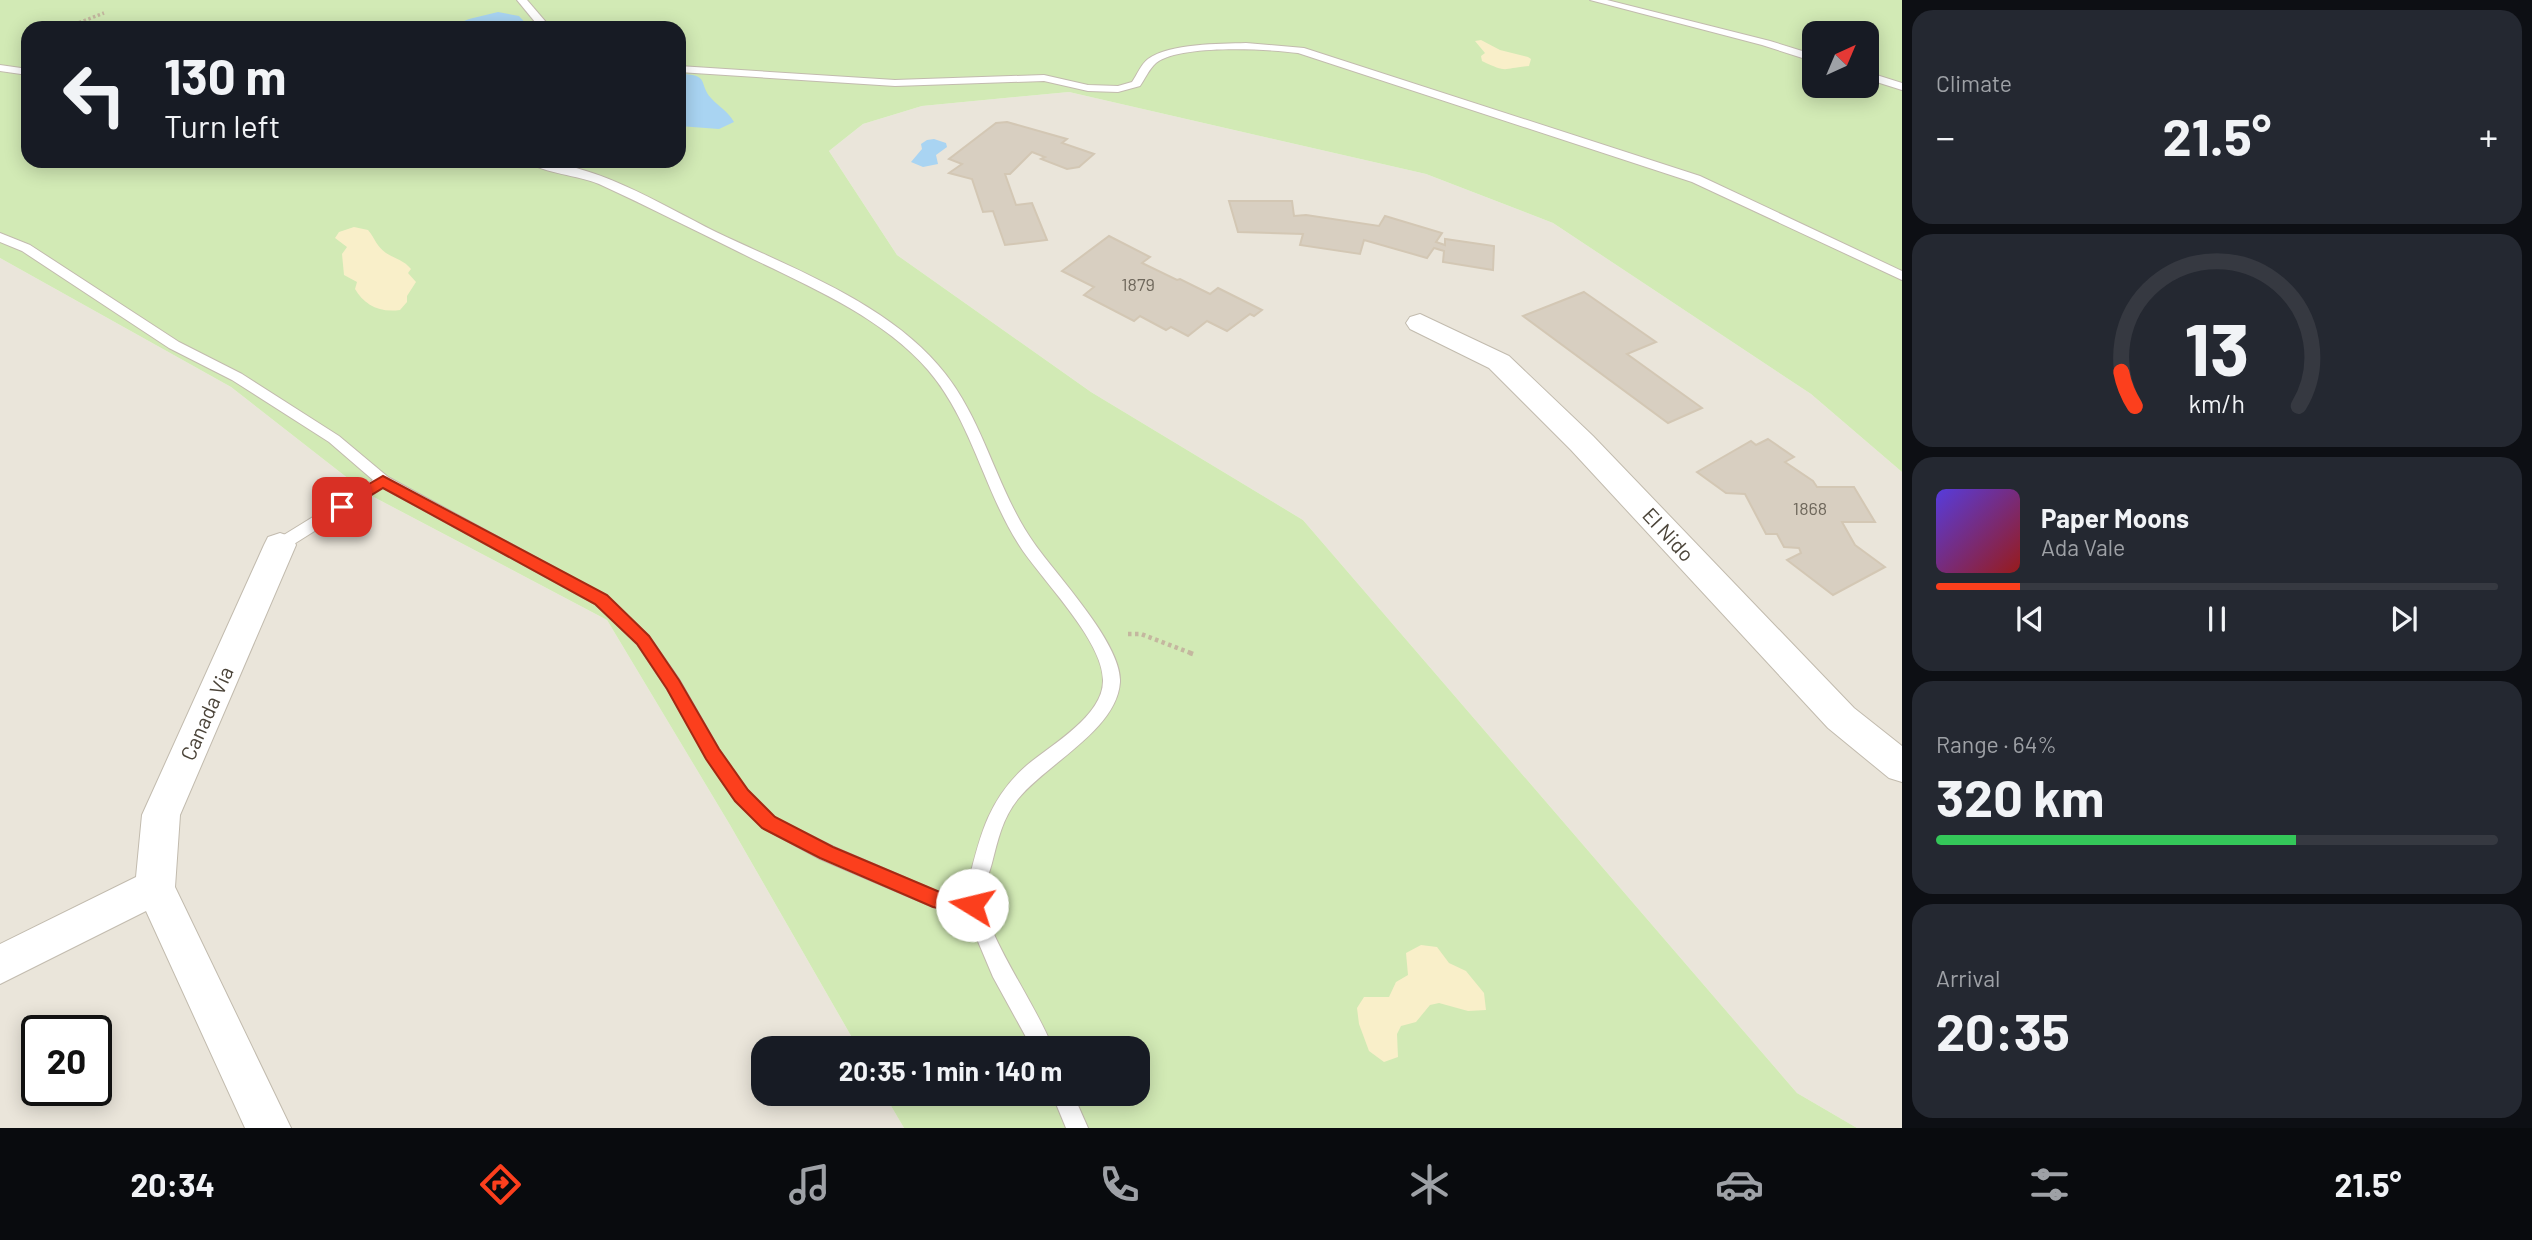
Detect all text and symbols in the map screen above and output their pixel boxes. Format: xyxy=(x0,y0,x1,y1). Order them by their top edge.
north arrow xyxy=(1802,21,1880,98)
map controls xyxy=(1802,21,1879,98)
text: 130 m xyxy=(164,46,286,105)
icon: left xyxy=(49,49,140,140)
text: Climate xyxy=(1936,69,2012,97)
text: 21.5° xyxy=(2163,104,2271,166)
text: Turn left xyxy=(164,106,281,144)
text: − xyxy=(1936,113,1955,159)
text: + xyxy=(2479,113,2498,159)
house number: 1879 xyxy=(1121,273,1155,295)
text: 13 xyxy=(2184,304,2250,392)
text: km/h xyxy=(2189,388,2245,418)
pin xyxy=(312,477,372,537)
icon: arrive xyxy=(323,488,361,526)
house number: 1868 xyxy=(1793,497,1827,519)
street label: El Nido xyxy=(1638,502,1700,566)
text: Paper Moons xyxy=(2041,502,2189,533)
text: Ada Vale xyxy=(2041,533,2125,561)
icon: previous xyxy=(2011,600,2049,638)
icon: pause xyxy=(2198,600,2236,638)
icon: next xyxy=(2385,600,2423,638)
street label: Canada Via xyxy=(174,662,238,764)
text: Range · 64% xyxy=(1936,730,2057,758)
text: 320 km xyxy=(1936,765,2104,827)
position arrow xyxy=(935,868,1009,942)
text: Arrival xyxy=(1936,964,2000,992)
text: 20:35 xyxy=(1936,999,2070,1061)
speed limit sign: 20 xyxy=(21,1015,112,1106)
text: 20:35 · 1 min · 140 m xyxy=(839,1055,1062,1086)
icon: directions xyxy=(476,1160,525,1209)
icon: music xyxy=(785,1160,834,1209)
icon: phone xyxy=(1095,1160,1144,1209)
icon: climate xyxy=(1405,1160,1454,1209)
icon: car xyxy=(1715,1160,1764,1209)
icon: filters xyxy=(2025,1160,2074,1209)
text: 20:34 xyxy=(130,1165,215,1203)
text: 21.5° xyxy=(2335,1165,2402,1203)

